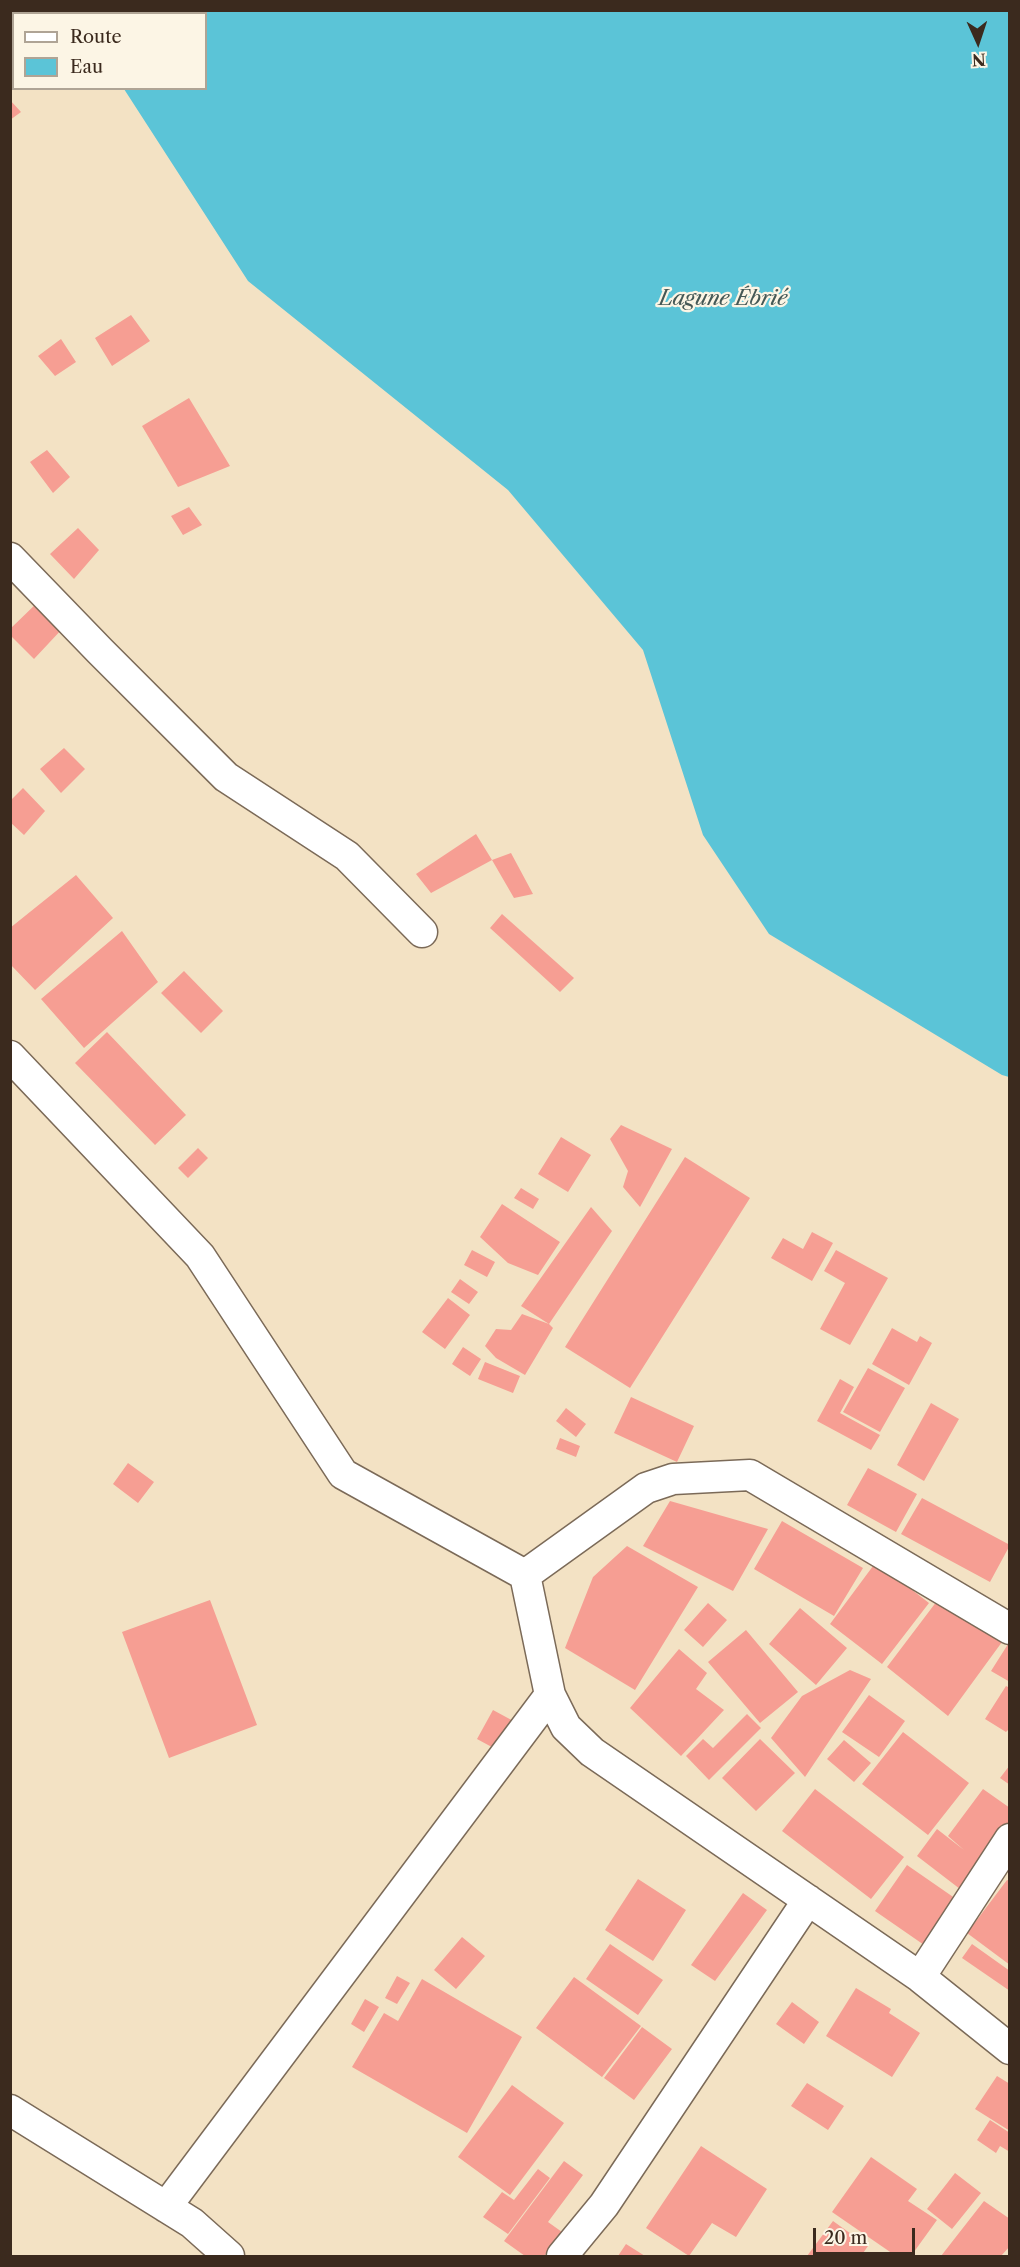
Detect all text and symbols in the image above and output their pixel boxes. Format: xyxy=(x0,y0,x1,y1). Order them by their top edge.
legend xyxy=(12,12,207,90)
north arrow xyxy=(948,12,1008,72)
text: Route xyxy=(70,26,122,48)
text: N xyxy=(971,50,986,70)
text: Eau xyxy=(70,56,103,78)
water label: Lagune Ébrié xyxy=(659,286,787,312)
scale bar xyxy=(816,2216,918,2254)
text: 20 m xyxy=(824,2227,867,2249)

